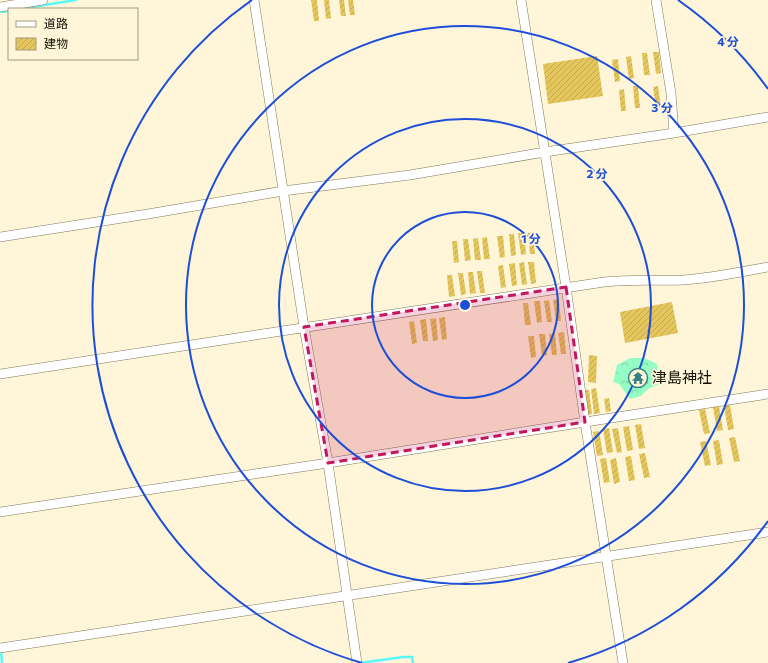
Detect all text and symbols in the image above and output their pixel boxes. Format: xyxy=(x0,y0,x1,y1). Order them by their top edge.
legend xyxy=(8,8,138,60)
text: 道路 xyxy=(44,16,68,30)
text: 4 分 xyxy=(717,34,739,48)
text: 建物 xyxy=(44,36,68,50)
text: 3 分 xyxy=(651,100,673,114)
text: 2 分 xyxy=(586,166,608,180)
text: 1 分 xyxy=(521,231,541,245)
centre of rings xyxy=(458,298,472,312)
temple icon: 津島神社 xyxy=(627,367,649,389)
place label: 津島神社 xyxy=(652,368,712,386)

